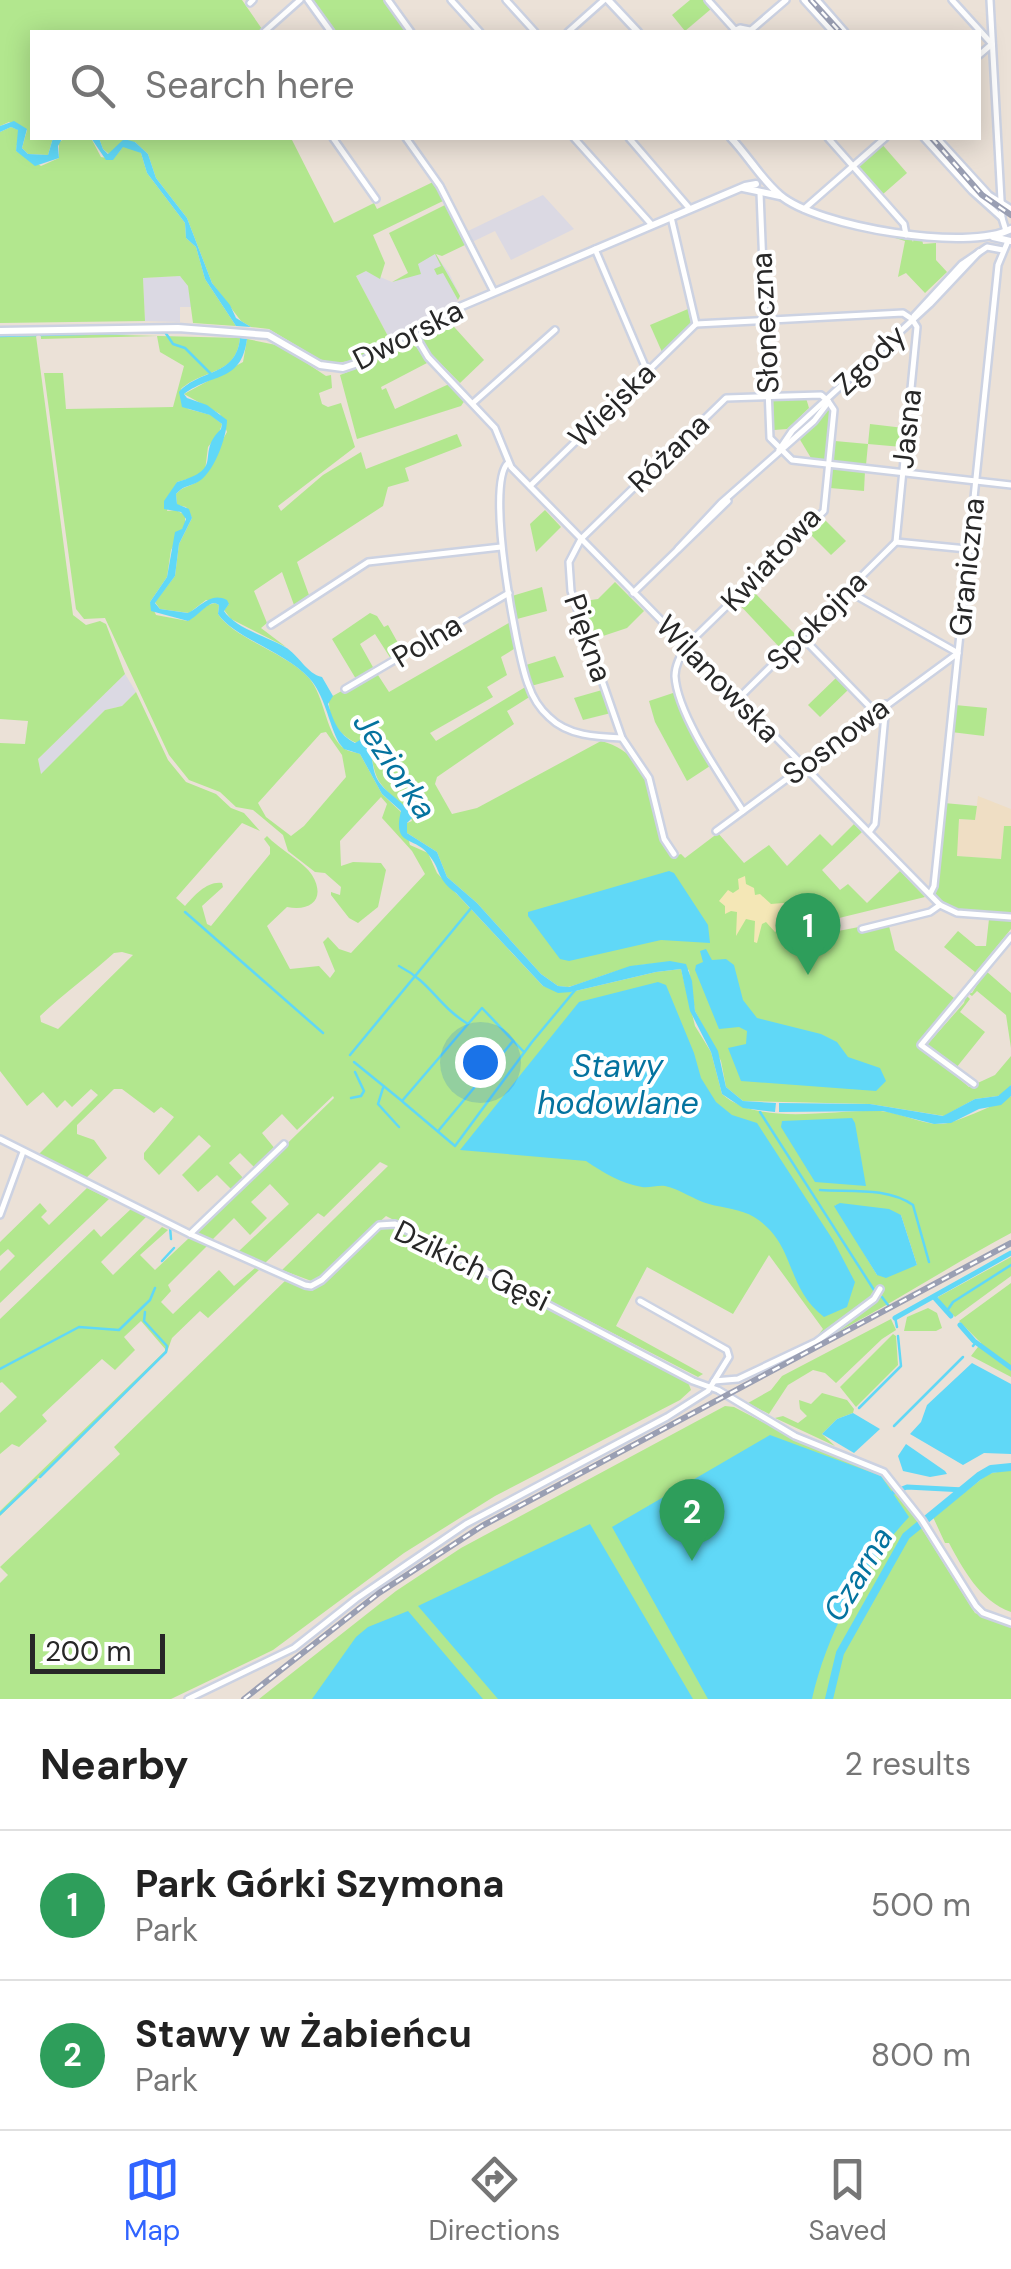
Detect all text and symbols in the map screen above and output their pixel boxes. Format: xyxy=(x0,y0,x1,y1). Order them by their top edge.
search box xyxy=(30,30,981,140)
icon: search xyxy=(65,58,120,113)
text: Search here xyxy=(145,60,355,110)
street label: Słoneczna xyxy=(741,251,788,395)
street label: Dworska xyxy=(346,290,469,379)
street label: Zgody xyxy=(825,316,914,403)
street label: Wiejska xyxy=(560,353,664,456)
street label: Jasna xyxy=(883,387,930,471)
street label: Różana xyxy=(620,404,718,501)
street label: Graniczna xyxy=(940,496,993,638)
street label: Kwiatowa xyxy=(712,498,829,619)
street label: Spokojna xyxy=(758,562,875,679)
street label: Piękna xyxy=(555,589,622,687)
street label: Polna xyxy=(385,605,469,676)
street label: Wilanowska xyxy=(648,606,789,751)
street label: Sosnowa xyxy=(775,688,897,793)
water label: Jeziorka xyxy=(344,704,446,828)
pin: 1 xyxy=(776,892,840,975)
your location xyxy=(455,1037,506,1088)
water label: Stawy hodowlane xyxy=(537,1045,699,1124)
street label: Dzikich Gęsi xyxy=(388,1211,556,1320)
pin: 2 xyxy=(660,1478,724,1561)
water label: Czarna xyxy=(813,1519,903,1629)
scale bar xyxy=(30,1629,165,1674)
text: 200 m xyxy=(45,1633,132,1670)
text: Nearby xyxy=(40,1737,189,1792)
text: 2 results xyxy=(845,1743,971,1785)
text: Park Górki Szymona xyxy=(135,1859,505,1909)
text: 1 xyxy=(67,1884,78,1926)
text: 500 m xyxy=(871,1884,971,1926)
text: Park xyxy=(135,1909,198,1951)
text: Stawy w Żabieńcu xyxy=(135,2009,472,2059)
text: 2 xyxy=(63,2034,82,2076)
text: 800 m xyxy=(871,2034,971,2076)
text: Park xyxy=(135,2059,198,2101)
tab: Map xyxy=(124,2152,180,2249)
tab: Directions xyxy=(429,2152,560,2249)
tab: Saved xyxy=(808,2152,887,2249)

